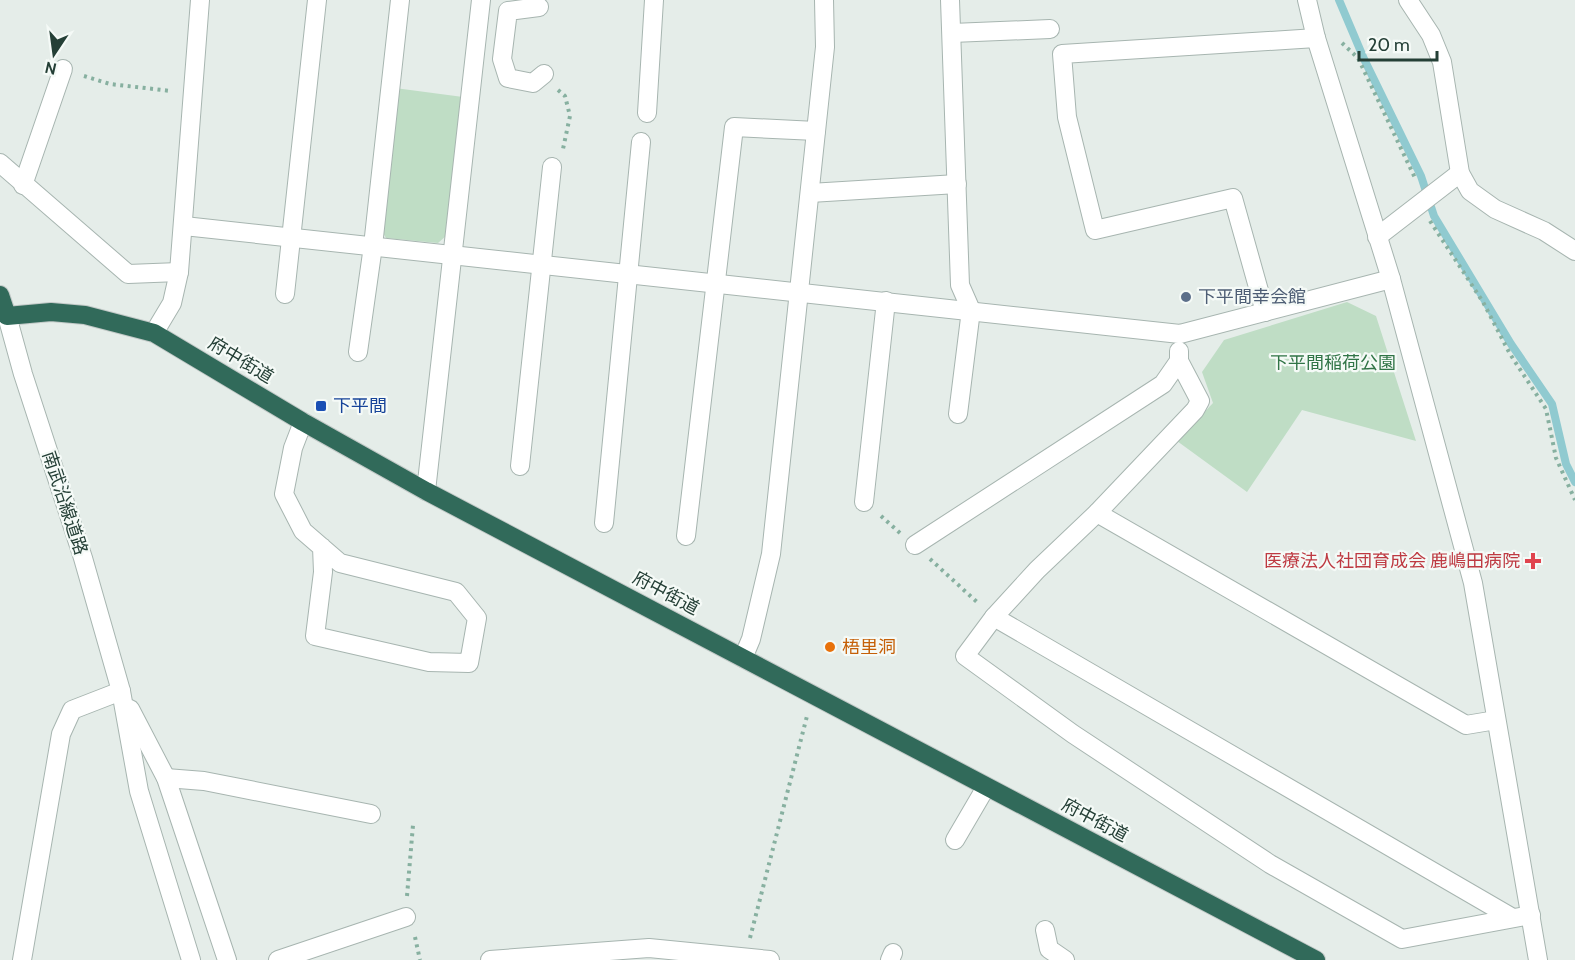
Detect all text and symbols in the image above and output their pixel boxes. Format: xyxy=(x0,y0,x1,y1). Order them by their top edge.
north arrow xyxy=(24,24,84,84)
scale bar xyxy=(1359,24,1437,62)
text: 20 m xyxy=(1368,34,1410,56)
text: N xyxy=(43,58,58,79)
place label: 下平間幸会館 xyxy=(1198,286,1306,308)
marker: 下平間幸会館 xyxy=(1179,290,1193,304)
street label: 府中街道 xyxy=(204,332,278,388)
park label: 下平間稲荷公園 xyxy=(1270,352,1396,374)
place label: 下平間 xyxy=(333,395,387,417)
marker: 下平間 xyxy=(314,399,328,413)
street label: 南武沿線道路 xyxy=(38,448,92,558)
place label: 医療法人社団育成会 鹿嶋田病院 xyxy=(1264,550,1520,572)
marker: 医療法人社団育成会 鹿嶋田病院 xyxy=(1524,552,1542,570)
street label: 府中街道 xyxy=(629,566,703,620)
place label: 梧里洞 xyxy=(842,636,896,658)
marker: 梧里洞 xyxy=(823,640,837,654)
street label: 府中街道 xyxy=(1058,793,1132,847)

